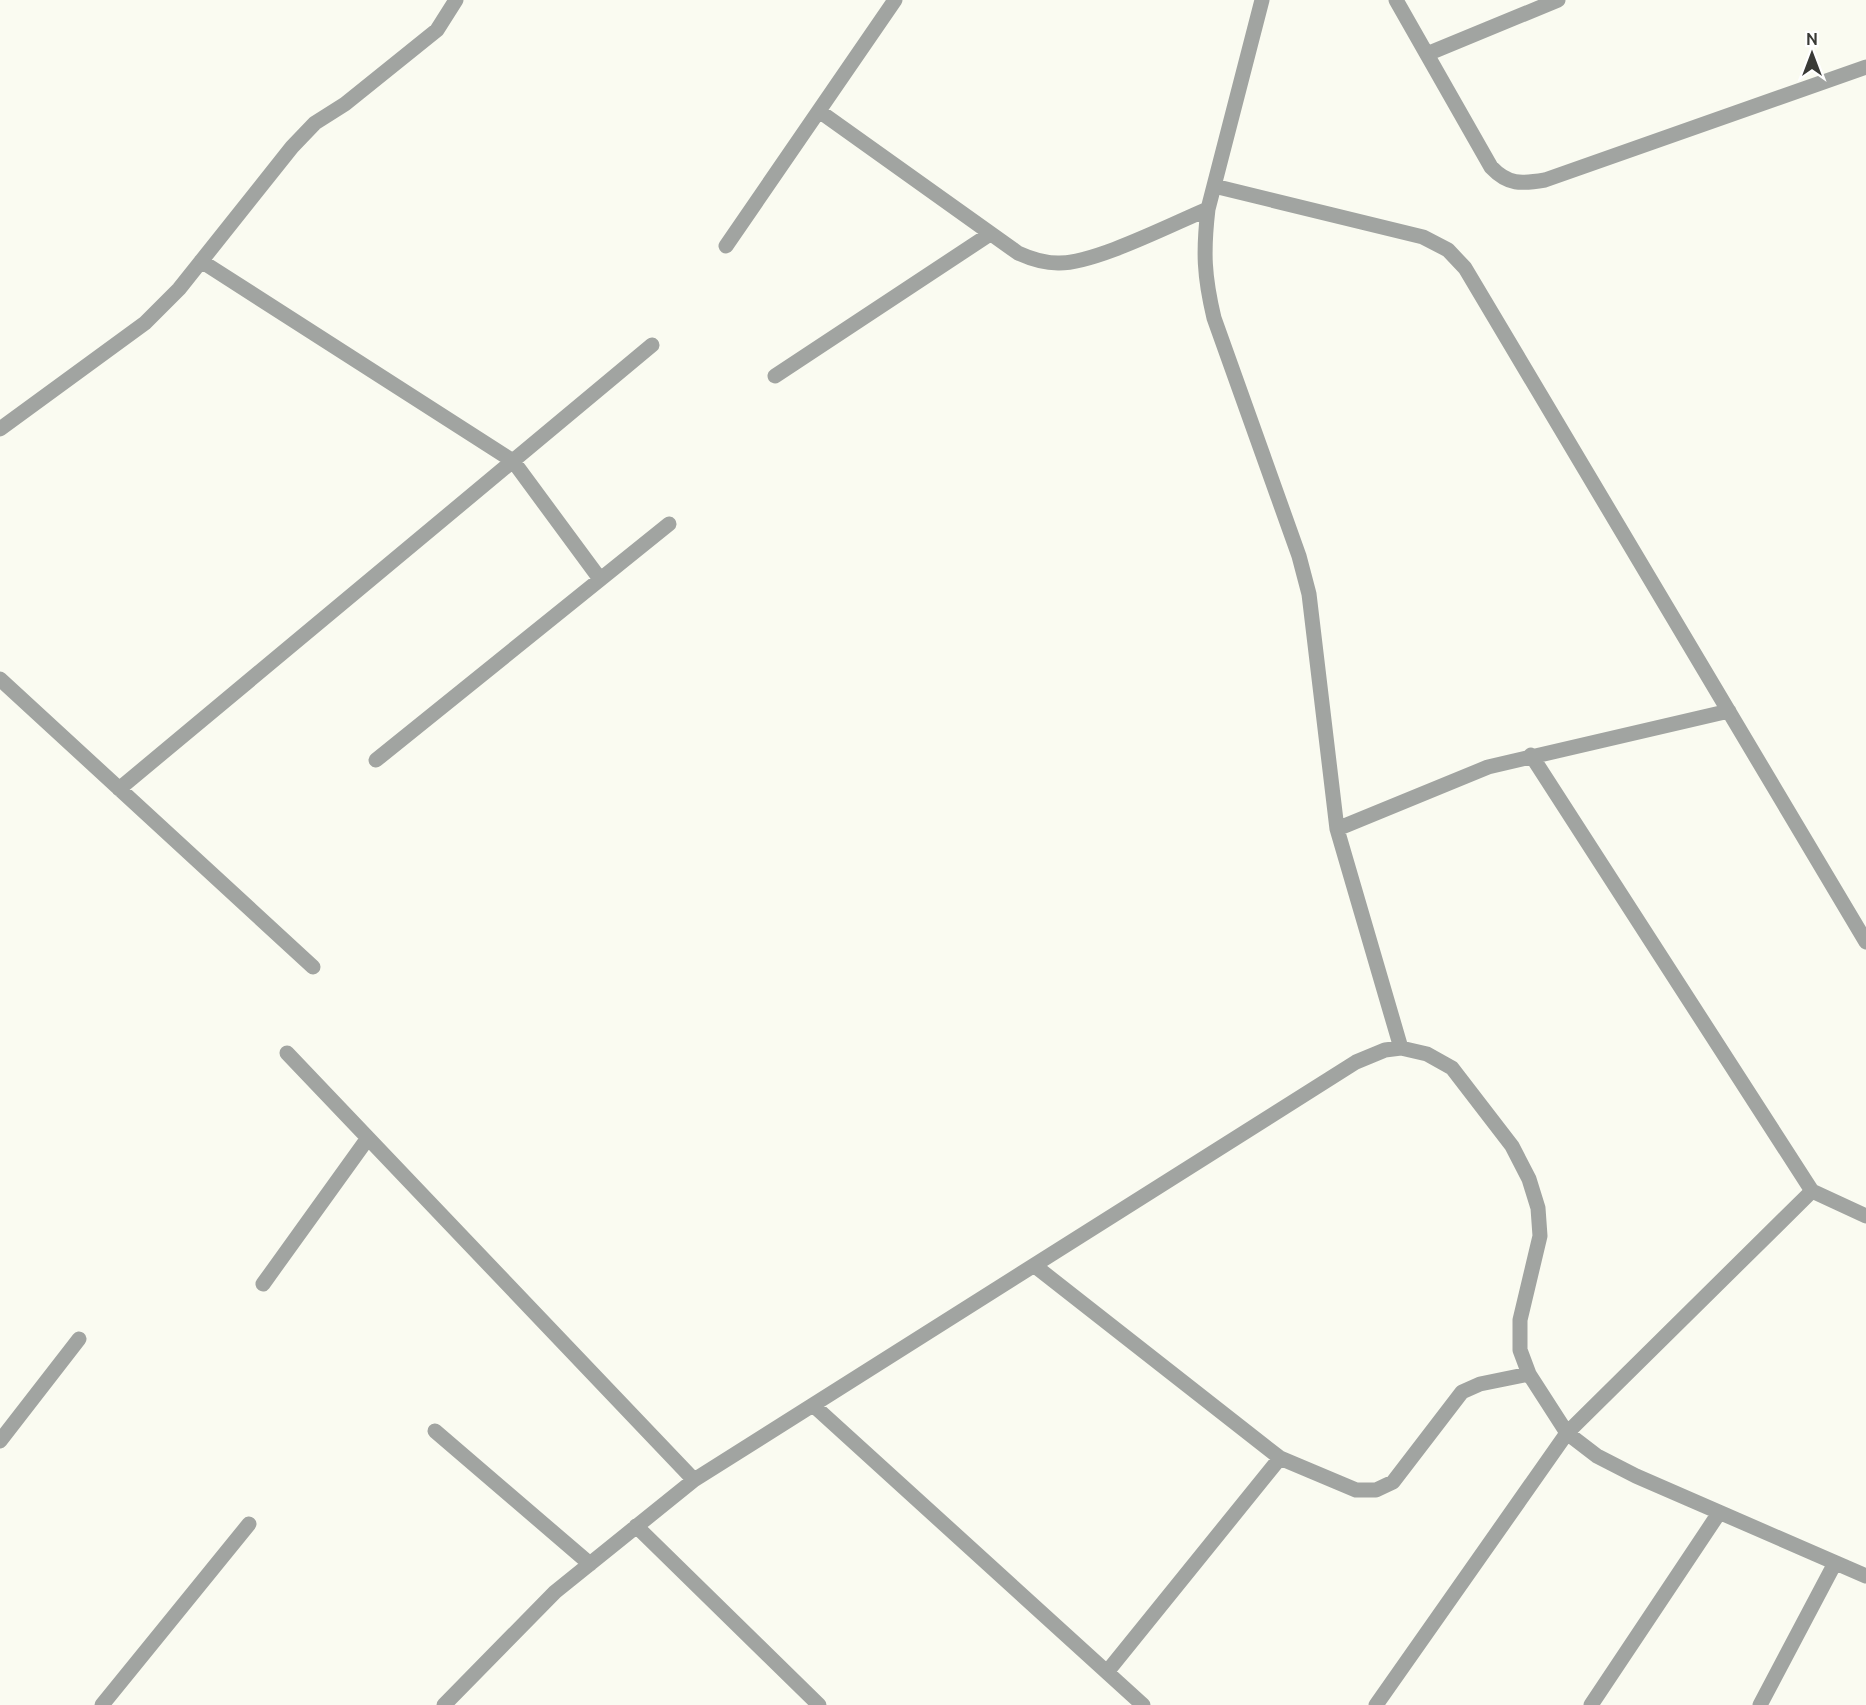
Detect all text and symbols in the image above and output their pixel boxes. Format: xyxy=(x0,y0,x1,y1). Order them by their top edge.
north arrow xyxy=(1782,24,1842,84)
text: N xyxy=(1806,30,1818,48)

